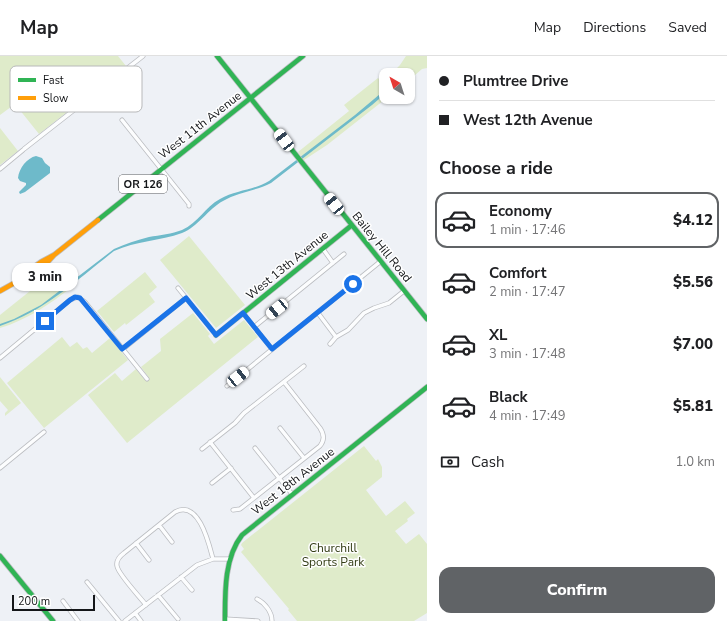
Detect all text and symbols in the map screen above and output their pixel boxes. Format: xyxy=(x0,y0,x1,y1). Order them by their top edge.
text: Map xyxy=(20,15,58,41)
text: Map xyxy=(534,18,561,37)
text: Directions xyxy=(583,18,646,37)
text: Saved xyxy=(668,18,707,37)
legend xyxy=(10,66,142,112)
north arrow xyxy=(379,68,415,104)
map controls xyxy=(379,68,415,104)
text: Plumtree Drive xyxy=(463,71,568,91)
text: Fast xyxy=(43,73,64,88)
street label: West 11th Avenue xyxy=(155,88,245,162)
text: Slow xyxy=(43,91,68,106)
text: West 12th Avenue xyxy=(463,110,593,130)
car xyxy=(272,127,296,153)
text: Choose a ride xyxy=(439,156,553,180)
road number: OR 126 xyxy=(119,175,167,193)
car xyxy=(322,191,346,217)
text: Economy xyxy=(489,201,552,221)
icon: car xyxy=(441,202,477,238)
street label: Bailey Hill Road xyxy=(349,208,415,286)
text: $4.12 xyxy=(673,210,713,230)
text: 1 min · 17:46 xyxy=(489,221,565,239)
street label: West 13th Avenue xyxy=(243,227,331,303)
callout: 3 min xyxy=(12,263,78,291)
text: Comfort xyxy=(489,263,546,283)
icon: car xyxy=(441,264,477,300)
text: 3 min xyxy=(28,268,62,286)
text: $5.56 xyxy=(673,272,713,292)
route start xyxy=(344,275,362,293)
text: 2 min · 17:47 xyxy=(489,283,565,301)
car xyxy=(264,297,290,321)
route end xyxy=(36,312,54,330)
text: XL xyxy=(489,325,508,345)
icon: car xyxy=(441,326,477,362)
text: $7.00 xyxy=(673,334,713,354)
text: 3 min · 17:48 xyxy=(489,345,565,363)
car xyxy=(225,365,251,389)
text: Black xyxy=(489,387,527,407)
icon: car xyxy=(441,388,477,424)
text: $5.81 xyxy=(673,396,713,416)
text: 4 min · 17:49 xyxy=(489,407,565,425)
street label: West 18th Avenue xyxy=(248,444,338,518)
icon: cash xyxy=(439,451,461,473)
text: Cash xyxy=(471,452,505,472)
text: 1.0 km xyxy=(675,453,715,471)
park label: Churchill Sports Park xyxy=(302,540,365,570)
button: Confirm xyxy=(439,567,715,613)
scale bar xyxy=(12,593,95,612)
text: 200 m xyxy=(18,594,50,609)

